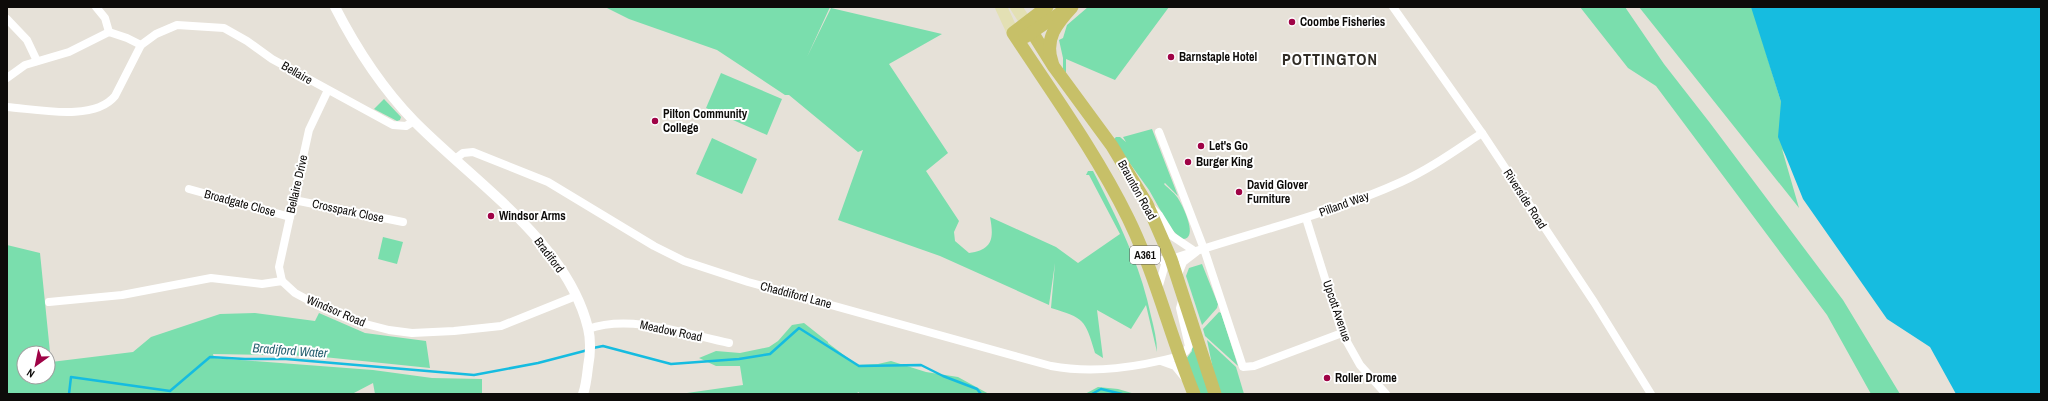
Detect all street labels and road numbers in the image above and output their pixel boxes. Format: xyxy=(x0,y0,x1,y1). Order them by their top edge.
street label: Bellaire xyxy=(279,58,315,88)
street label: Bellaire Drive xyxy=(283,153,311,215)
street label: Braunton Road xyxy=(1114,157,1160,223)
street label: Riverside Road xyxy=(1500,166,1550,232)
street label: Broadgate Close xyxy=(203,186,277,220)
street label: Pilland Way xyxy=(1317,188,1371,220)
street label: Crosspark Close xyxy=(311,196,385,226)
street label: Bradiford xyxy=(530,234,568,276)
road number: A361 xyxy=(1130,246,1160,264)
street label: Chaddiford Lane xyxy=(759,278,833,312)
street label: Upcott Avenue xyxy=(1319,278,1355,344)
street label: Windsor Road xyxy=(304,291,368,331)
street label: Meadow Road xyxy=(638,317,704,345)

